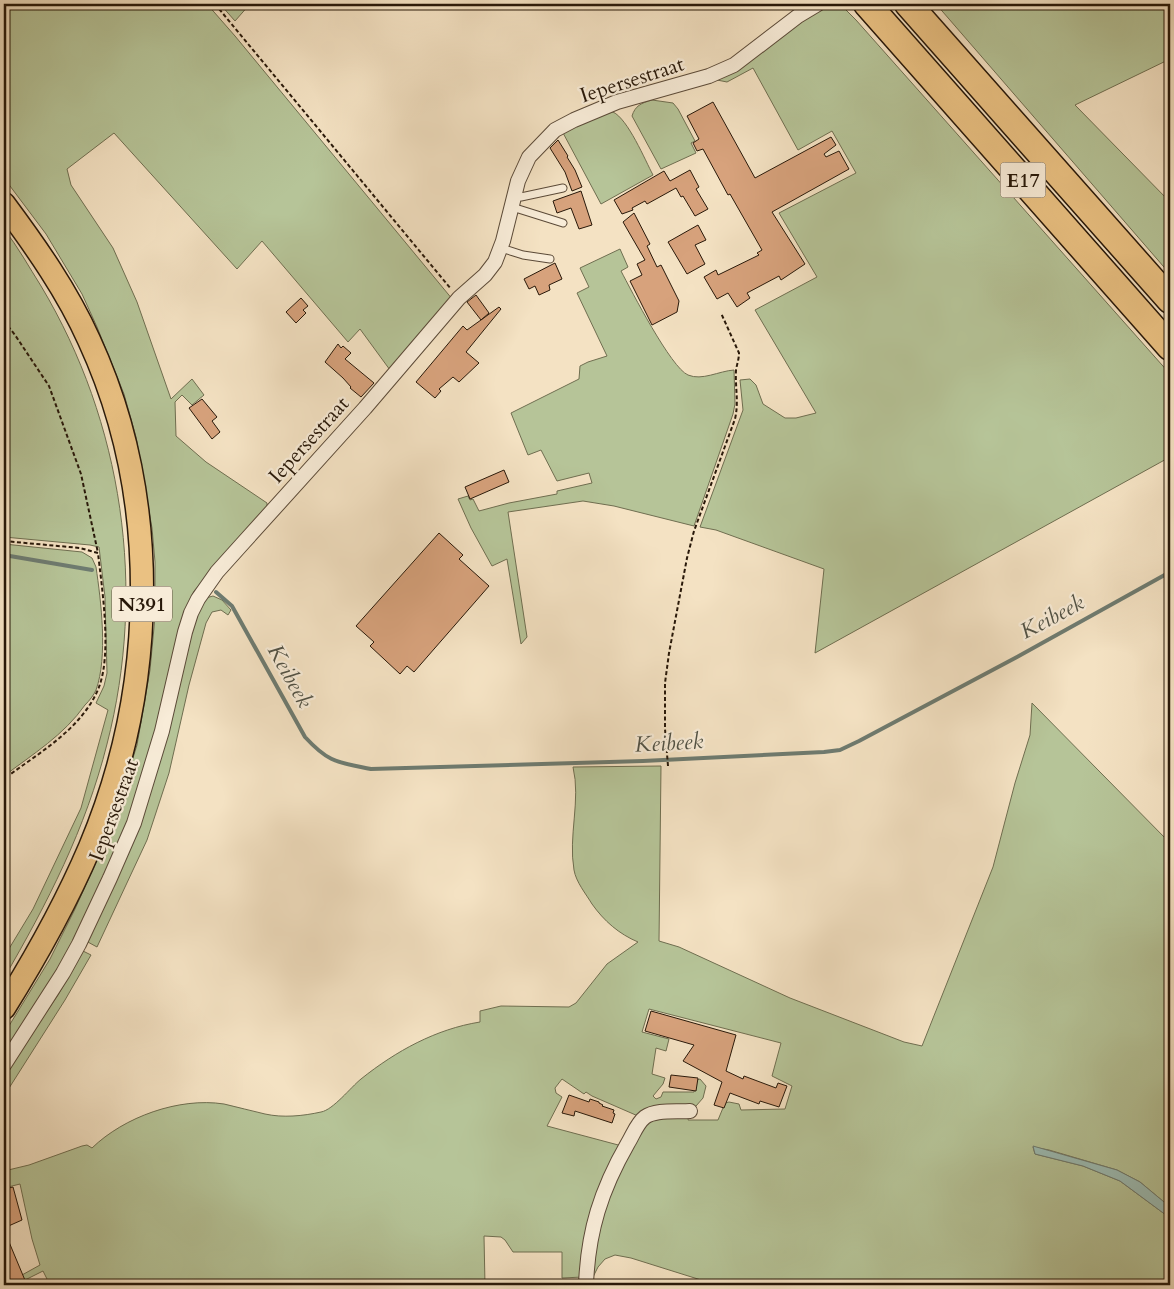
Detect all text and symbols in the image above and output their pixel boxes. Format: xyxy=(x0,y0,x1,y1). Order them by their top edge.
street label: Iepersestraat xyxy=(576,49,688,110)
road number: E17 xyxy=(1000,162,1046,198)
street label: Iepersestraat xyxy=(262,390,356,490)
road number: N391 xyxy=(112,586,172,622)
water label: Keibeek xyxy=(1015,588,1089,646)
water label: Keibeek xyxy=(260,639,320,713)
water label: Keibeek xyxy=(634,726,704,760)
street label: Iepersestraat xyxy=(82,754,146,866)

